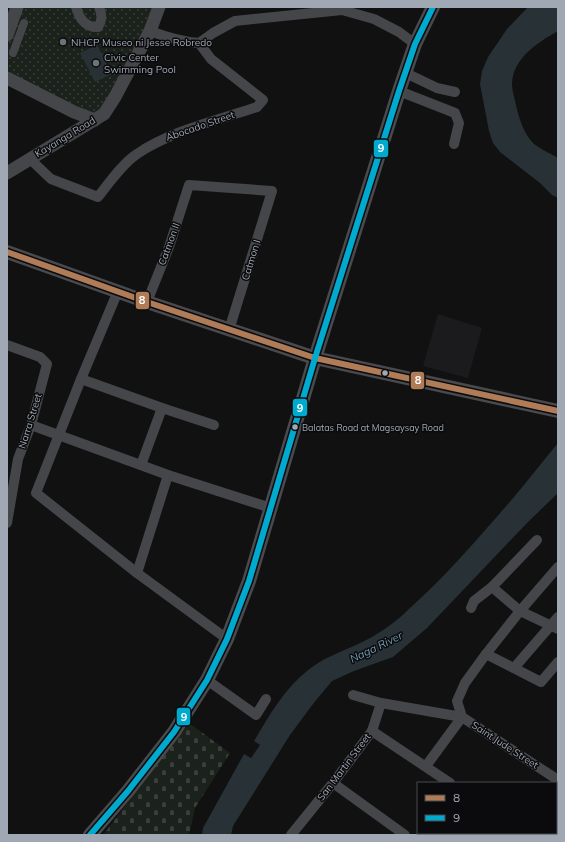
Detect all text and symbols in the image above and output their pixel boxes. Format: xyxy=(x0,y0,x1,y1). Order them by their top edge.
place label: NHCP Museo ni Jesse Robredo xyxy=(71,36,212,49)
marker: NHCP Museo ni Jesse Robredo xyxy=(58,37,68,47)
place label: Civic Center Swimming Pool xyxy=(104,51,176,76)
marker: Civic Center Swimming Pool xyxy=(91,58,101,68)
street label: Abocado Street xyxy=(164,108,237,144)
street label: Kayanga Road xyxy=(32,114,98,160)
line badge: 9 xyxy=(373,139,389,158)
text: 9 xyxy=(378,141,385,155)
street label: Catmon II xyxy=(155,221,183,267)
street label: Catmon I xyxy=(239,238,263,282)
line badge: 8 xyxy=(135,291,150,310)
text: 8 xyxy=(139,293,146,307)
unlabelled marker xyxy=(380,368,390,378)
line badge: 8 xyxy=(410,371,425,390)
text: 8 xyxy=(415,373,422,387)
street label: Narra Street xyxy=(15,391,45,450)
line badge: 9 xyxy=(292,398,308,417)
text: 9 xyxy=(297,401,304,415)
marker: Balatas Road at Magsaysay Road xyxy=(290,422,300,432)
place label: Balatas Road at Magsaysay Road xyxy=(302,422,444,434)
water label: Naga River xyxy=(347,628,406,666)
line badge: 9 xyxy=(176,707,191,726)
text: 9 xyxy=(181,710,188,724)
street label: Saint Jude Street xyxy=(469,718,541,772)
street label: San Martin Street xyxy=(314,730,374,803)
legend xyxy=(417,782,557,834)
text: 8 xyxy=(453,790,460,805)
text: 9 xyxy=(453,810,460,825)

